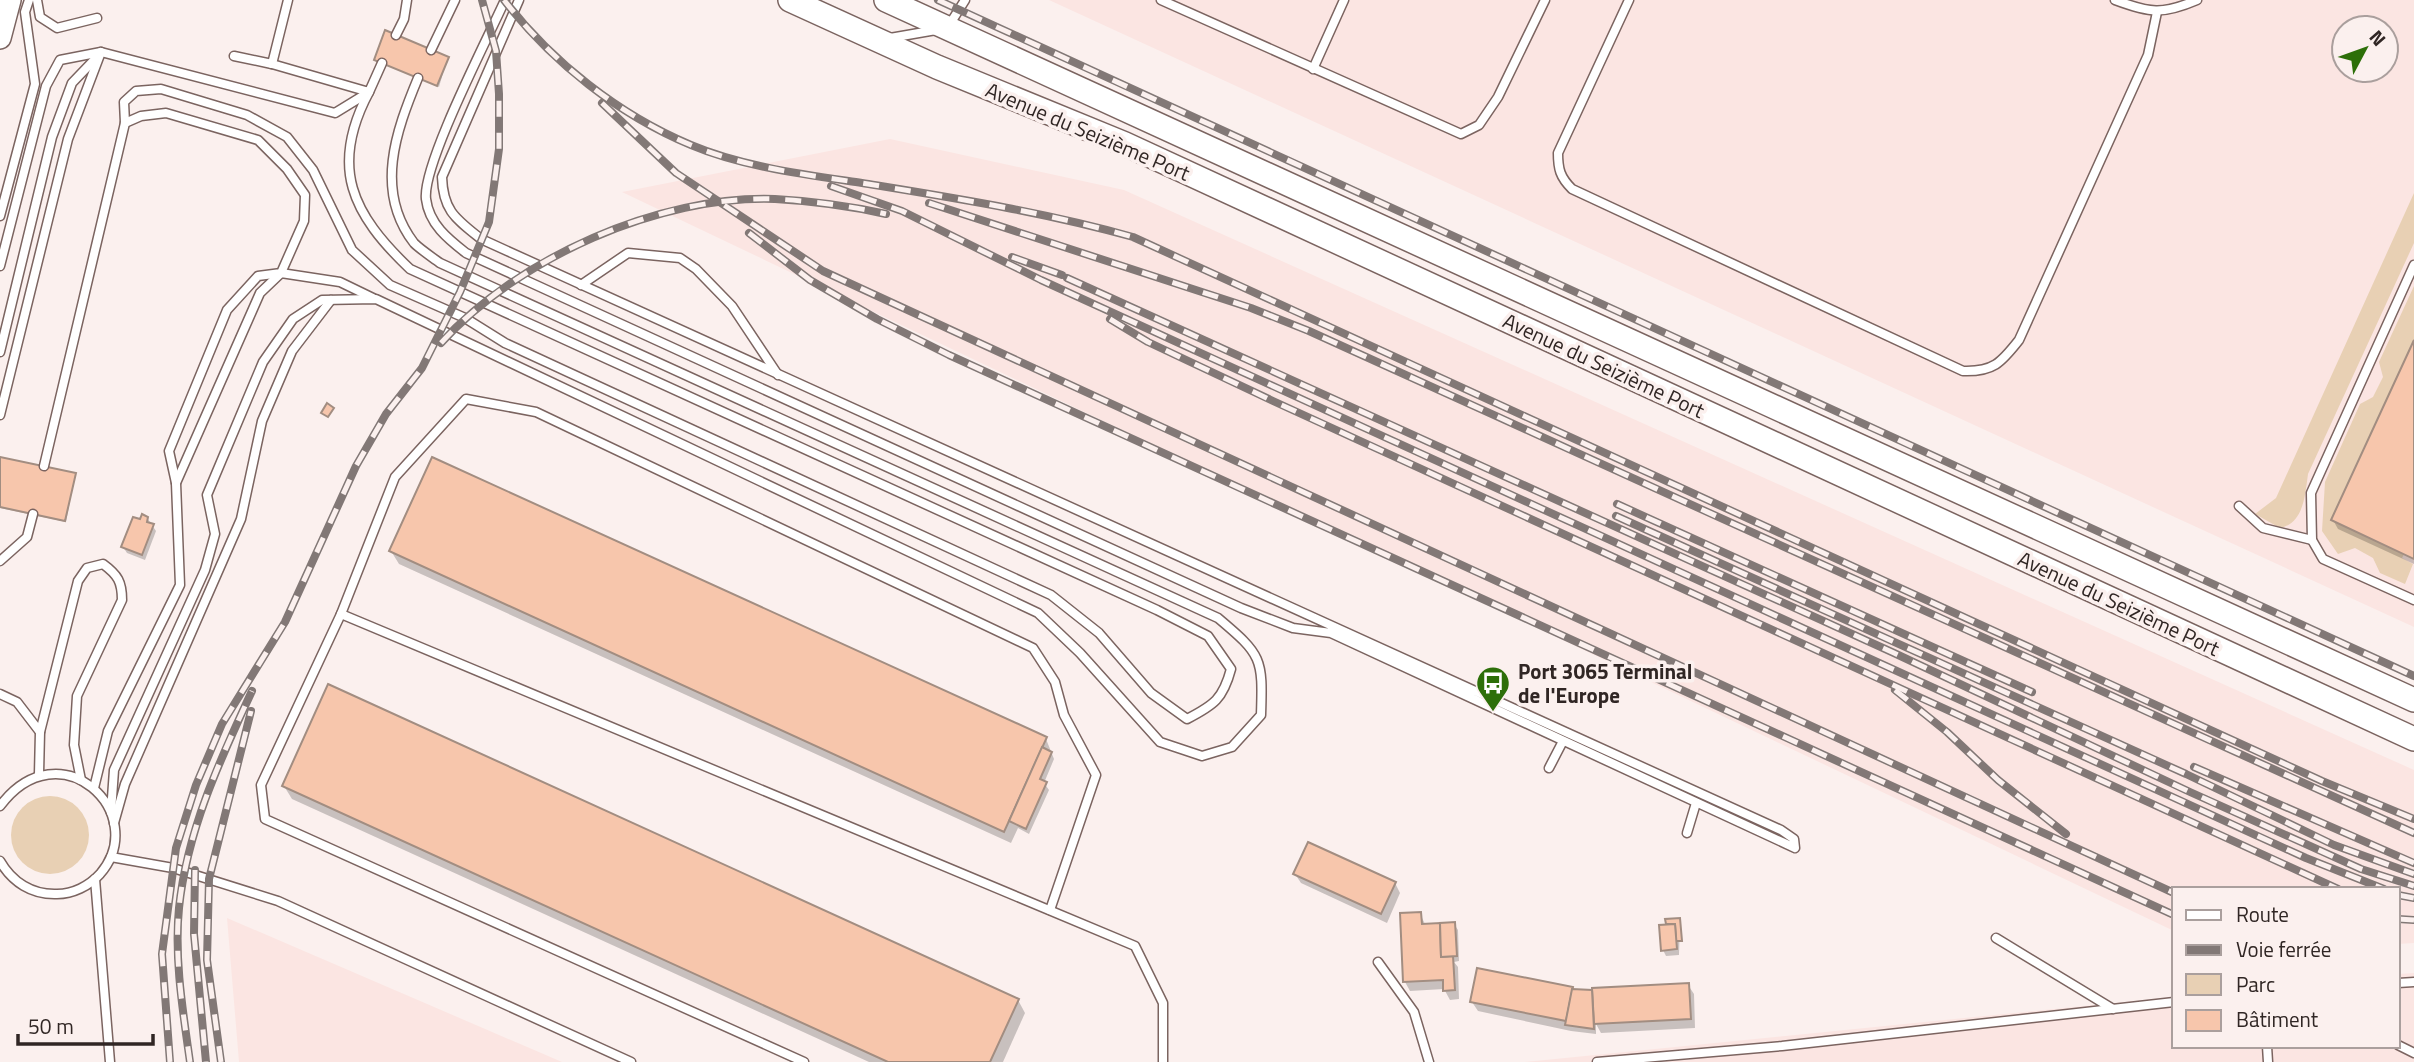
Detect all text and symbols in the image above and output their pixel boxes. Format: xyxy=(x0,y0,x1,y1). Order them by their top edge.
north arrow xyxy=(2330,14,2400,84)
text: N xyxy=(2363,23,2393,52)
street label: Avenue du Seizième Port xyxy=(981,73,1196,189)
street label: Avenue du Seizième Port xyxy=(1498,304,1711,426)
street label: Avenue du Seizième Port xyxy=(2013,542,2226,664)
place label: Port 3065 Terminal de l'Europe xyxy=(1518,655,1692,711)
bus stop icon: Port 3065 Terminal de l'Europe xyxy=(1474,664,1512,713)
legend xyxy=(2172,887,2400,1048)
text: Route xyxy=(2236,898,2289,930)
text: Voie ferrée xyxy=(2236,933,2331,965)
text: Parc xyxy=(2236,968,2275,1000)
scale bar xyxy=(18,1002,152,1046)
text: Bâtiment xyxy=(2236,1003,2319,1035)
text: 50 m xyxy=(28,1010,74,1042)

